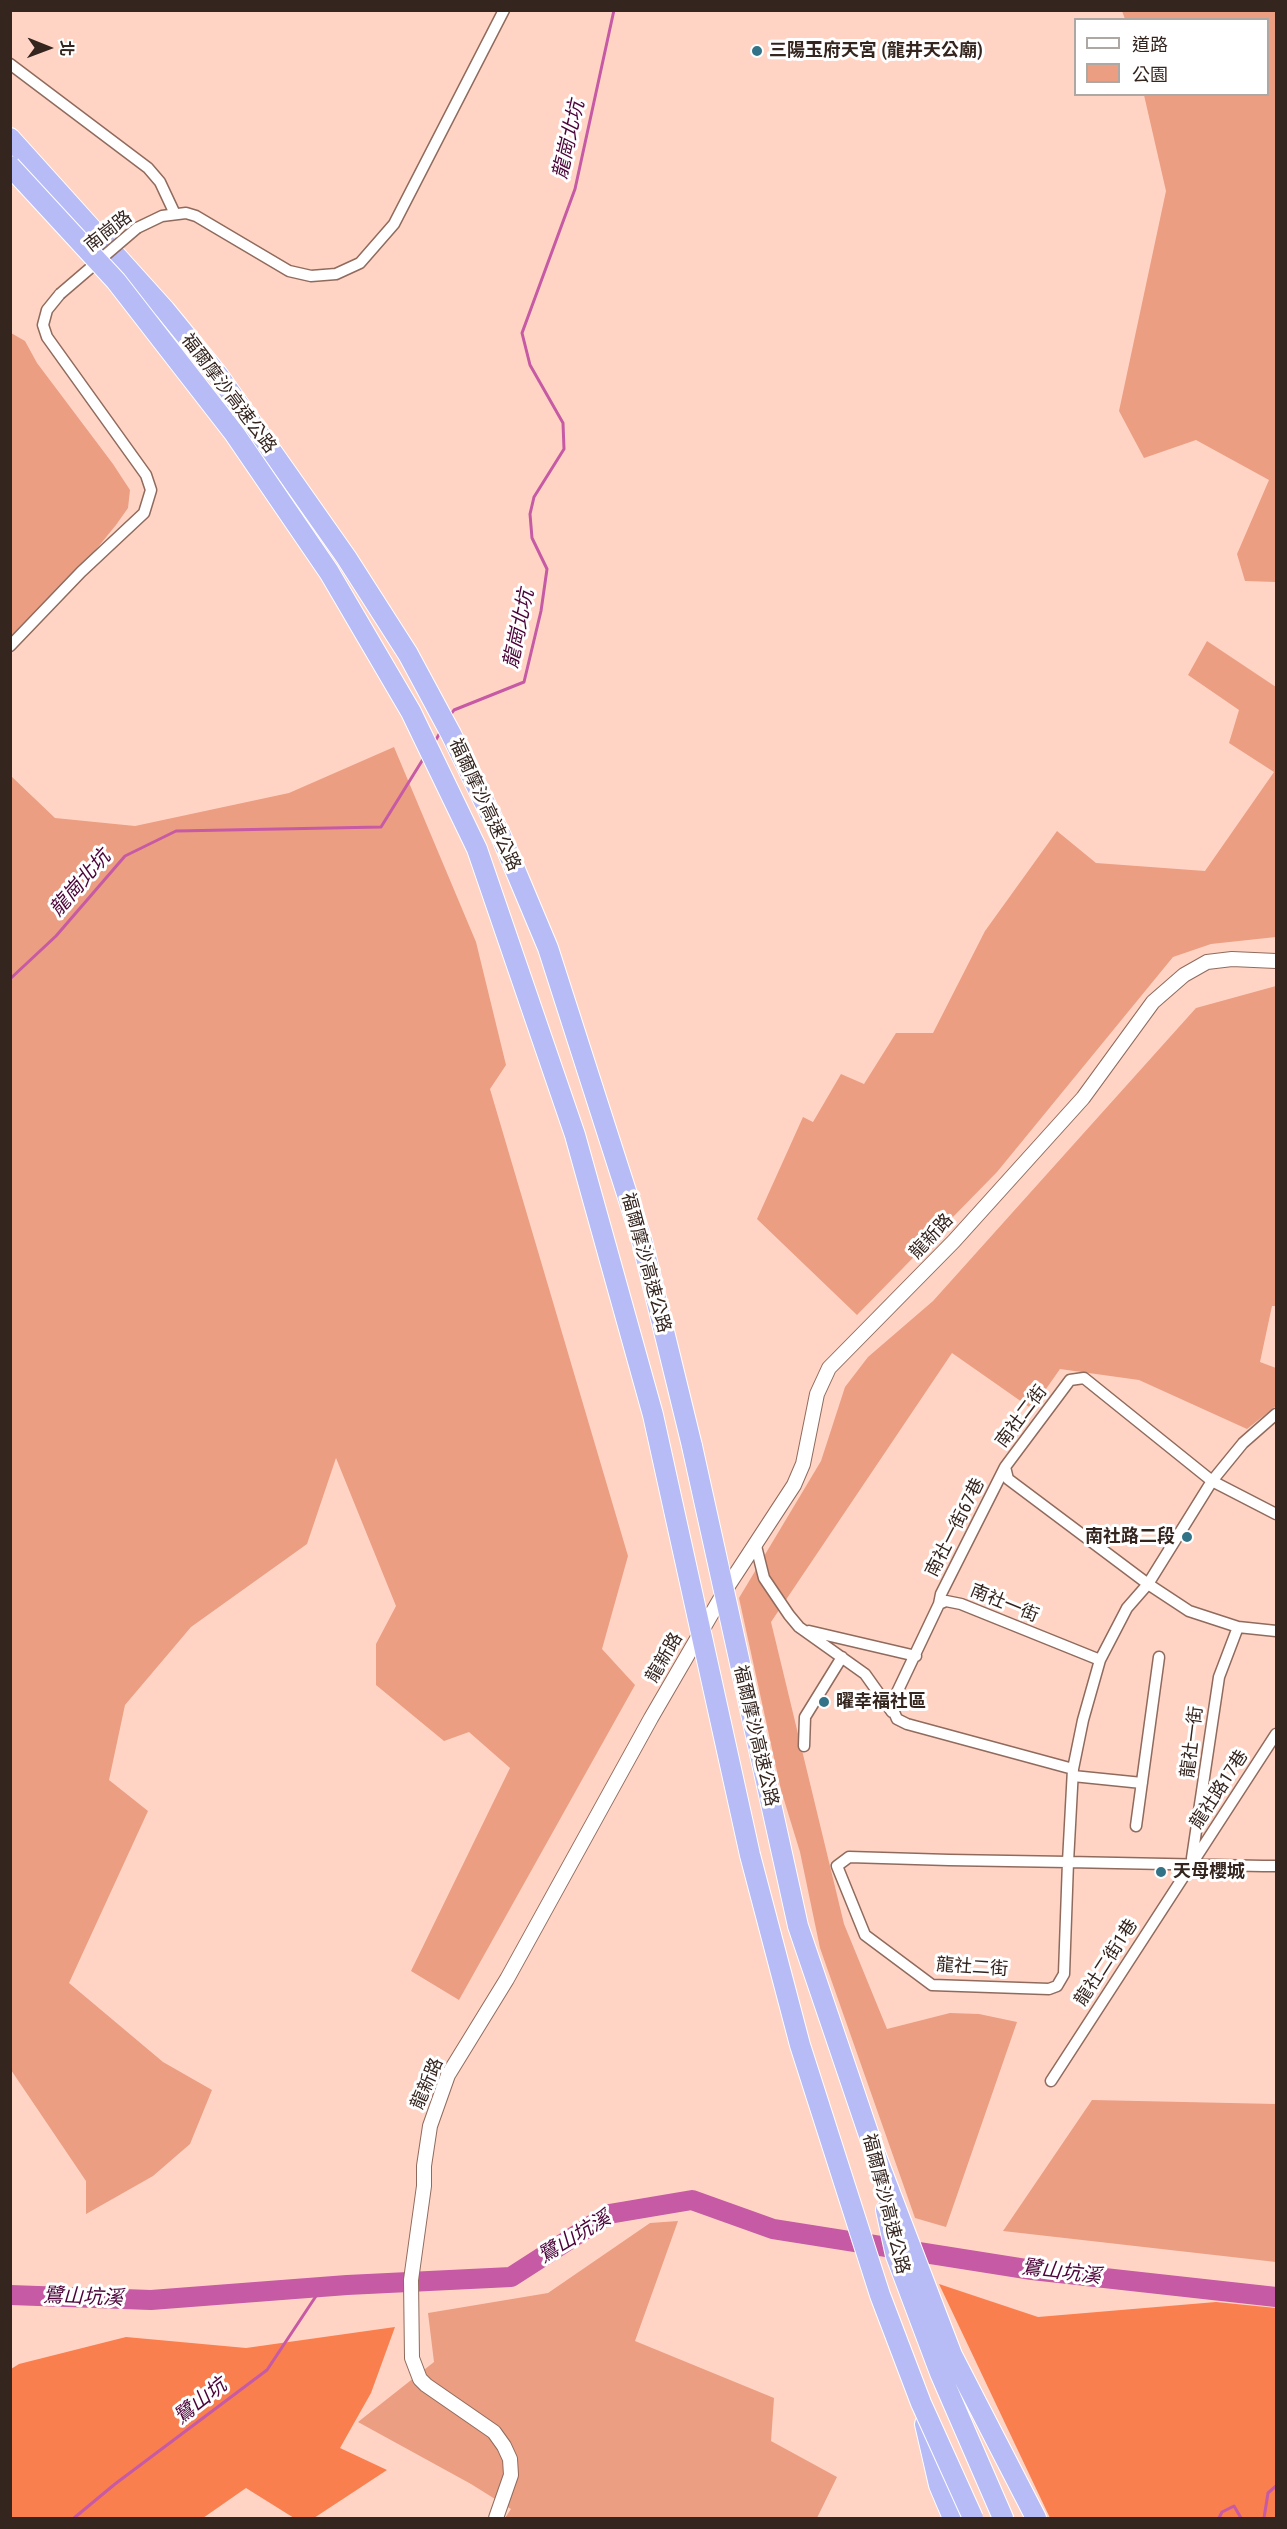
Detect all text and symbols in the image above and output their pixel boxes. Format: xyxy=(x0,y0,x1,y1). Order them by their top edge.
north arrow xyxy=(18,18,78,78)
legend xyxy=(1074,18,1269,96)
text: 道路 xyxy=(1132,34,1168,55)
text: 北 xyxy=(57,40,76,56)
place label: 三陽玉府天宮 (龍井天公廟) xyxy=(769,40,983,62)
marker: 三陽玉府天宮 (龍井天公廟) xyxy=(750,44,764,58)
text: 公園 xyxy=(1132,64,1168,85)
water label: 龍崗北坑 xyxy=(549,98,591,182)
street label: 南崗路 xyxy=(81,207,137,257)
street label: 福爾摩沙高速公路 xyxy=(176,330,280,458)
water label: 龍崗北坑 xyxy=(500,587,540,671)
street label: 福爾摩沙高速公路 xyxy=(444,735,524,875)
water label: 龍崗北坑 xyxy=(46,846,116,922)
street label: 福爾摩沙高速公路 xyxy=(616,1191,674,1335)
street label: 龍新路 xyxy=(906,1210,958,1264)
street label: 南社二街 xyxy=(992,1382,1052,1452)
street label: 南社一街67巷 xyxy=(922,1475,990,1581)
place label: 南社路二段 xyxy=(1085,1526,1175,1548)
marker: 南社路二段 xyxy=(1180,1530,1194,1544)
street label: 南社一街 xyxy=(967,1581,1041,1627)
street label: 龍新路 xyxy=(642,1629,688,1687)
street label: 福爾摩沙高速公路 xyxy=(728,1663,782,1809)
place label: 曜幸福社區 xyxy=(836,1691,926,1713)
marker: 曜幸福社區 xyxy=(817,1695,831,1709)
street label: 龍社一街 xyxy=(1178,1705,1208,1779)
street label: 龍社路17巷 xyxy=(1186,1746,1254,1834)
place label: 天母櫻城 xyxy=(1173,1861,1245,1883)
marker: 天母櫻城 xyxy=(1154,1865,1168,1879)
street label: 龍社二街1巷 xyxy=(1071,1916,1143,2010)
street label: 龍社二街 xyxy=(935,1955,1009,1981)
street label: 龍新路 xyxy=(408,2055,448,2113)
street label: 福爾摩沙高速公路 xyxy=(857,2132,913,2276)
water label: 鷺山坑溪 xyxy=(535,2207,615,2269)
water label: 鷺山坑溪 xyxy=(1020,2256,1102,2290)
water label: 鷺山坑溪 xyxy=(43,2285,123,2311)
water label: 鷺山坑 xyxy=(170,2374,232,2430)

